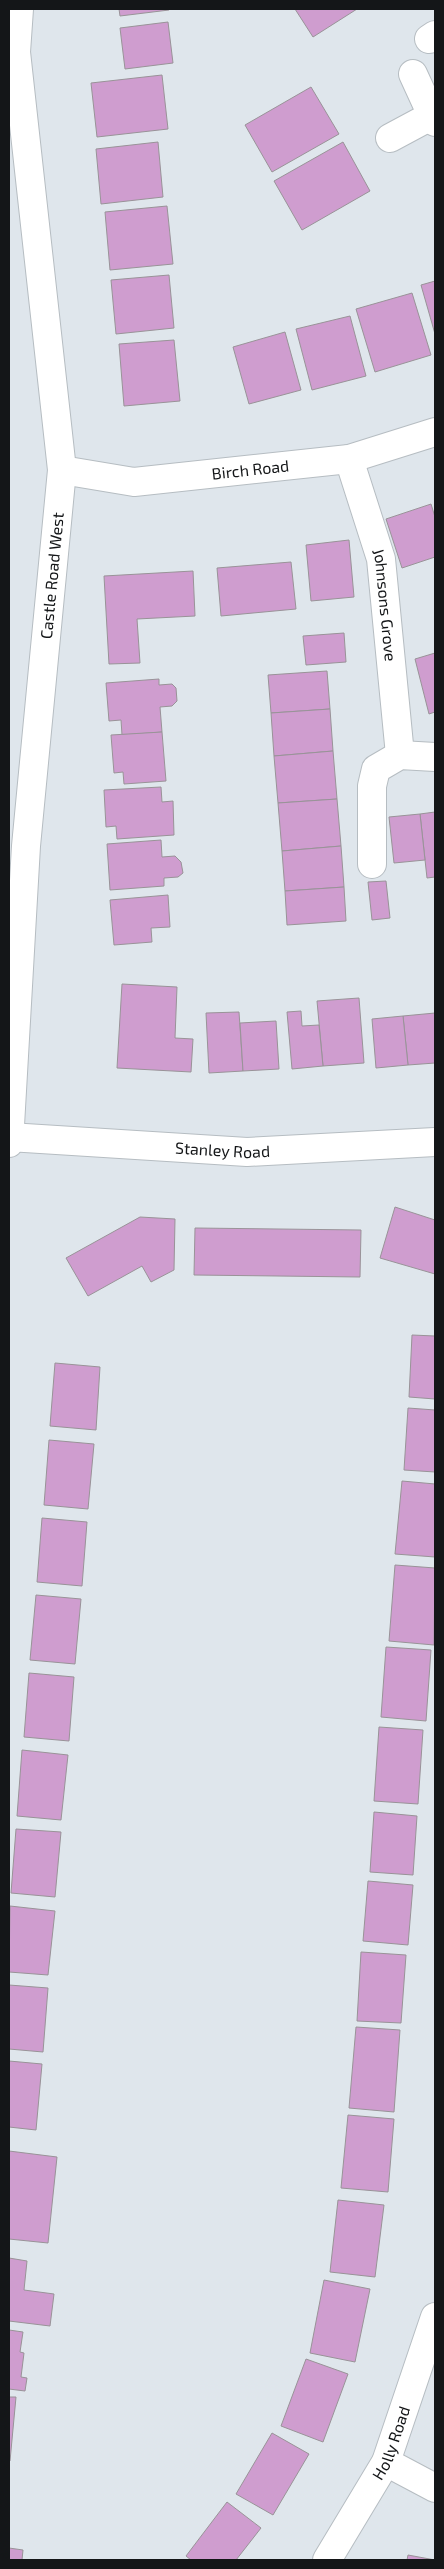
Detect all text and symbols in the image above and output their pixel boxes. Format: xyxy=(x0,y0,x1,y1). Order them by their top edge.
street label: Birch Road xyxy=(211,455,290,483)
street label: Castle Road West xyxy=(36,512,67,640)
street label: Johnsons Grove xyxy=(369,546,401,662)
street label: Stanley Road xyxy=(175,1137,270,1161)
street label: Holly Road xyxy=(368,2403,413,2483)

